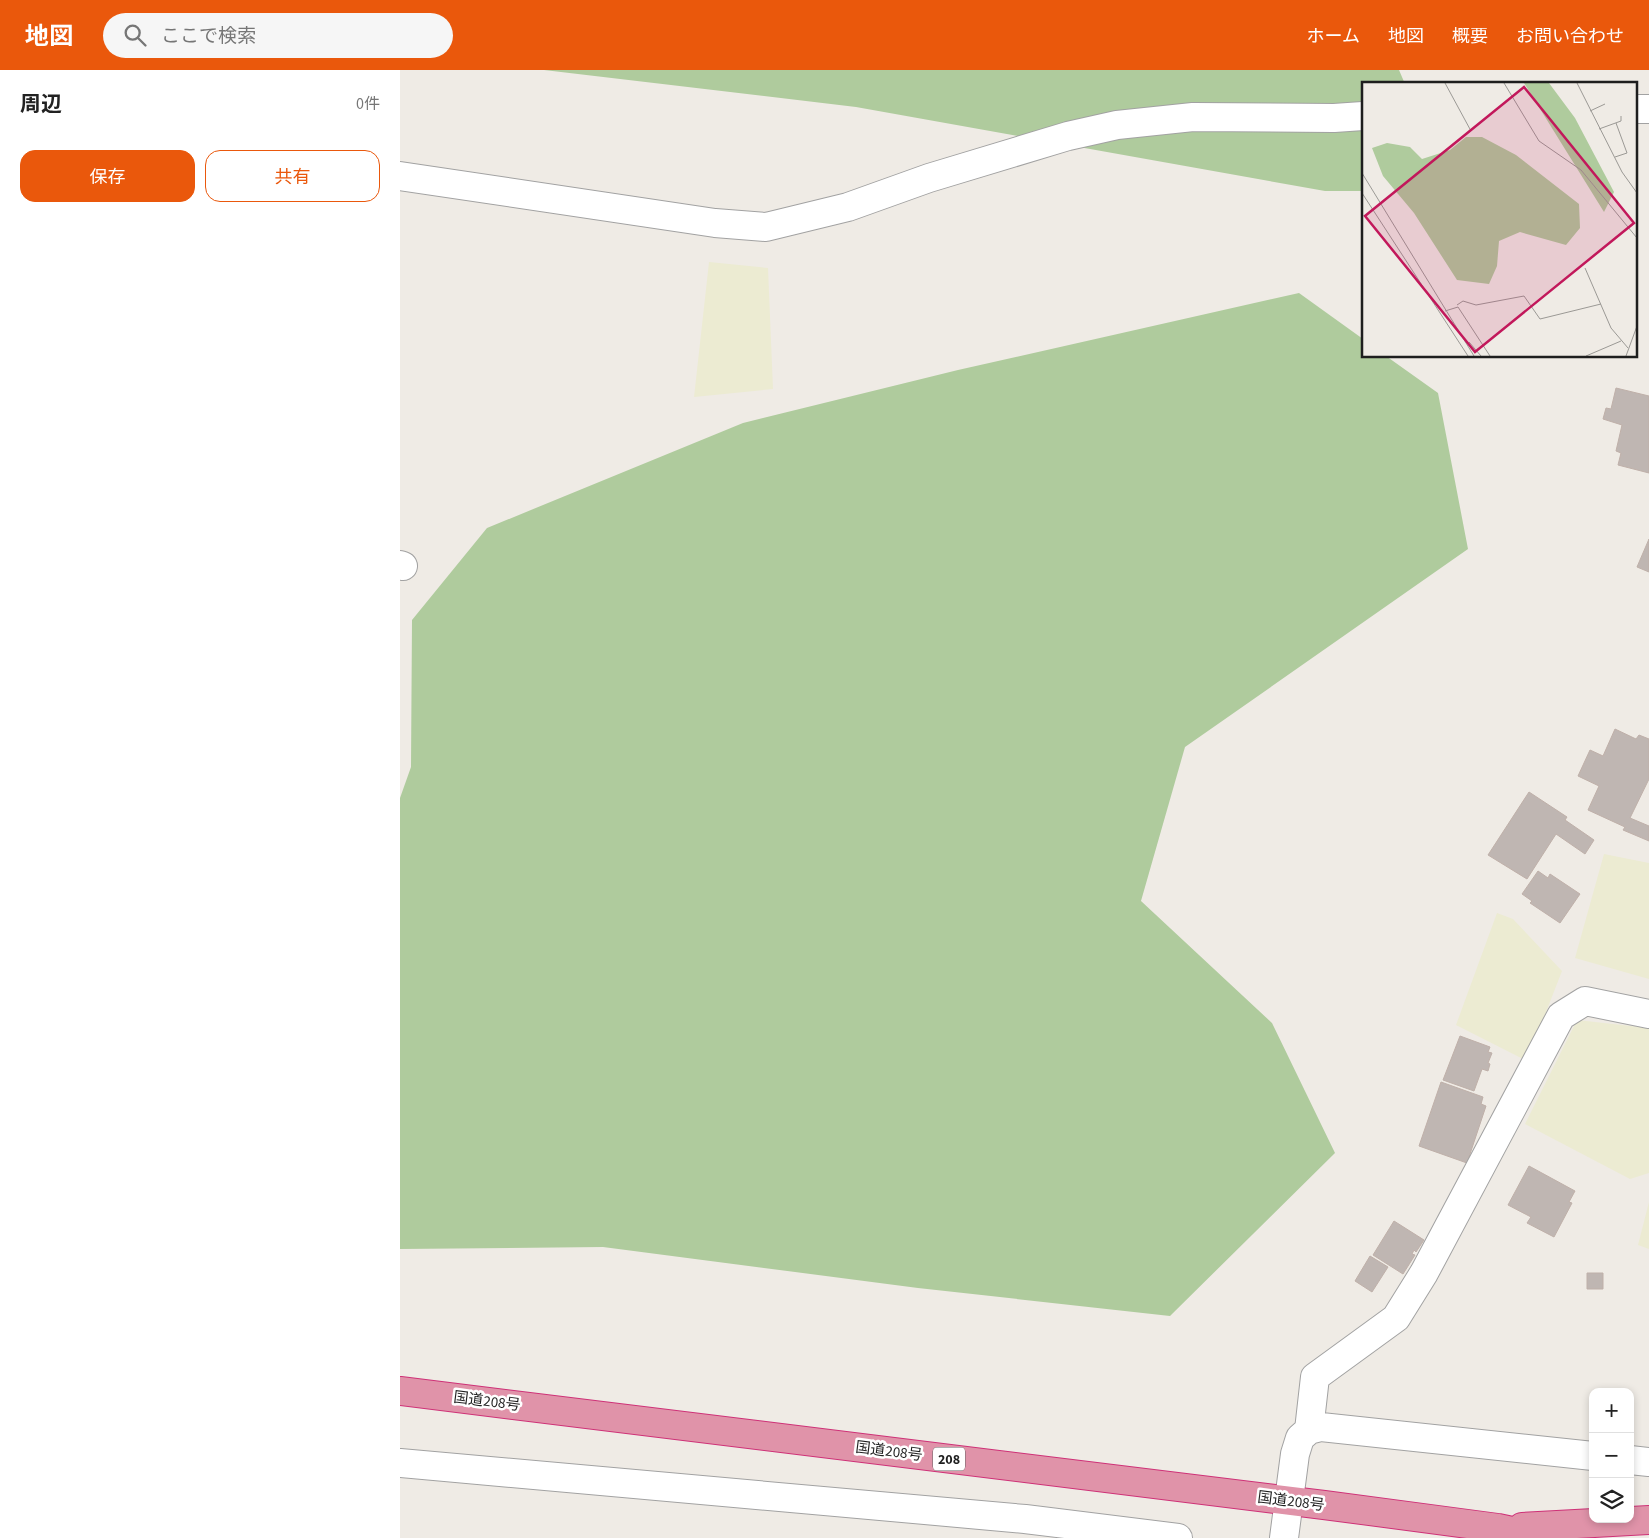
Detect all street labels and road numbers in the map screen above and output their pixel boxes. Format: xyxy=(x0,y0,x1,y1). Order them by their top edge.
street label: 国道208号 xyxy=(452,1387,522,1416)
street label: 国道208号 xyxy=(854,1437,924,1466)
road number: 208 xyxy=(933,1448,965,1470)
street label: 国道208号 xyxy=(1256,1487,1326,1516)

